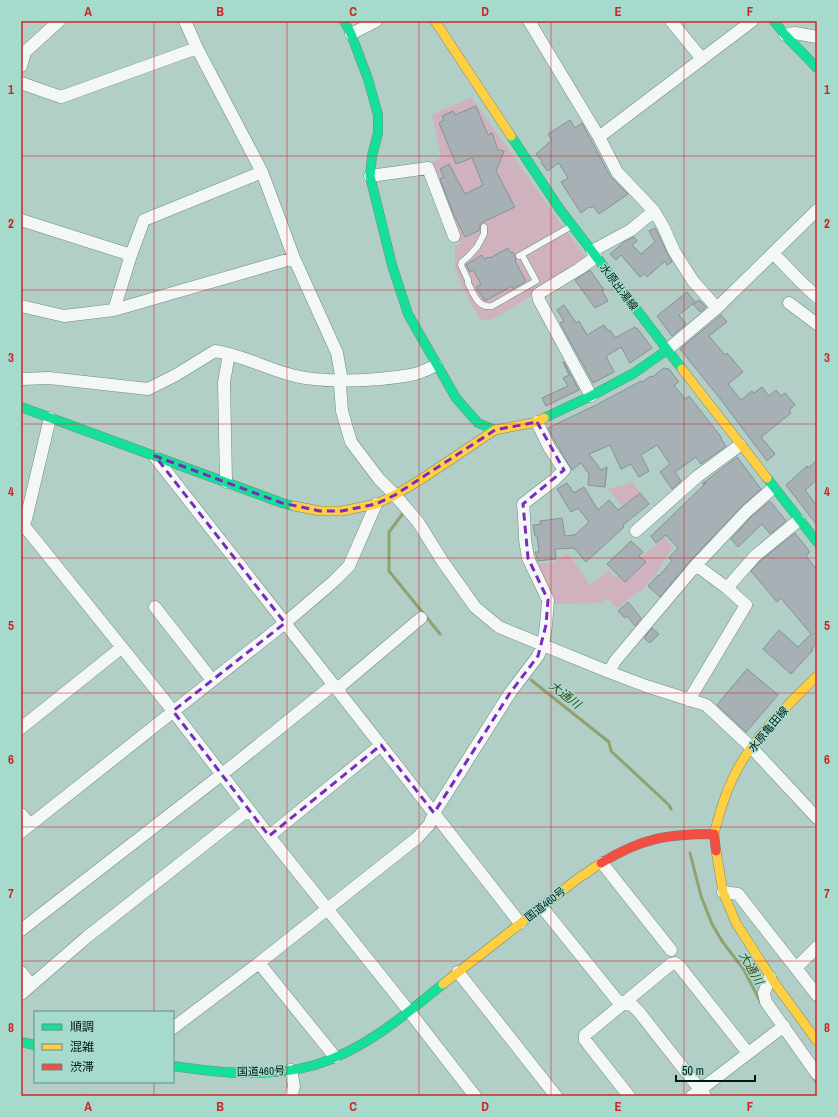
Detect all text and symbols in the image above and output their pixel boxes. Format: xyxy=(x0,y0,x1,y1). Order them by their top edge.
text: A xyxy=(84,3,92,20)
text: B xyxy=(216,3,224,20)
text: C xyxy=(349,3,357,20)
text: D xyxy=(481,3,489,20)
text: E xyxy=(614,3,622,20)
text: F xyxy=(747,3,754,20)
text: 1 xyxy=(8,81,14,98)
text: 1 xyxy=(824,81,830,98)
text: 2 xyxy=(8,215,14,232)
text: 2 xyxy=(824,215,830,232)
street label: 水原出湯線 xyxy=(597,261,641,313)
text: 3 xyxy=(8,349,14,366)
text: 3 xyxy=(824,349,830,366)
text: 4 xyxy=(8,483,14,500)
text: 4 xyxy=(824,483,830,500)
text: 5 xyxy=(8,617,14,634)
text: 5 xyxy=(824,617,830,634)
water label: 大通川 xyxy=(546,678,586,714)
street label: 水原亀田線 xyxy=(745,703,791,755)
text: 6 xyxy=(8,751,14,768)
text: 6 xyxy=(824,751,830,768)
street label: 国道460号 xyxy=(522,884,568,924)
text: 7 xyxy=(8,885,14,902)
text: 7 xyxy=(824,885,830,902)
water label: 大通川 xyxy=(735,948,768,989)
legend xyxy=(34,1011,174,1083)
text: 8 xyxy=(8,1019,14,1036)
text: 順調 xyxy=(70,1019,94,1035)
text: 8 xyxy=(824,1019,830,1036)
text: 混雑 xyxy=(70,1039,94,1055)
scale bar xyxy=(676,1057,755,1083)
text: 渋滞 xyxy=(70,1059,94,1075)
street label: 国道460号 xyxy=(237,1063,285,1079)
text: 50 m xyxy=(682,1063,704,1079)
text: A xyxy=(84,1098,92,1115)
text: B xyxy=(216,1098,224,1115)
text: C xyxy=(349,1098,357,1115)
text: D xyxy=(481,1098,489,1115)
text: E xyxy=(614,1098,622,1115)
text: F xyxy=(747,1098,754,1115)

